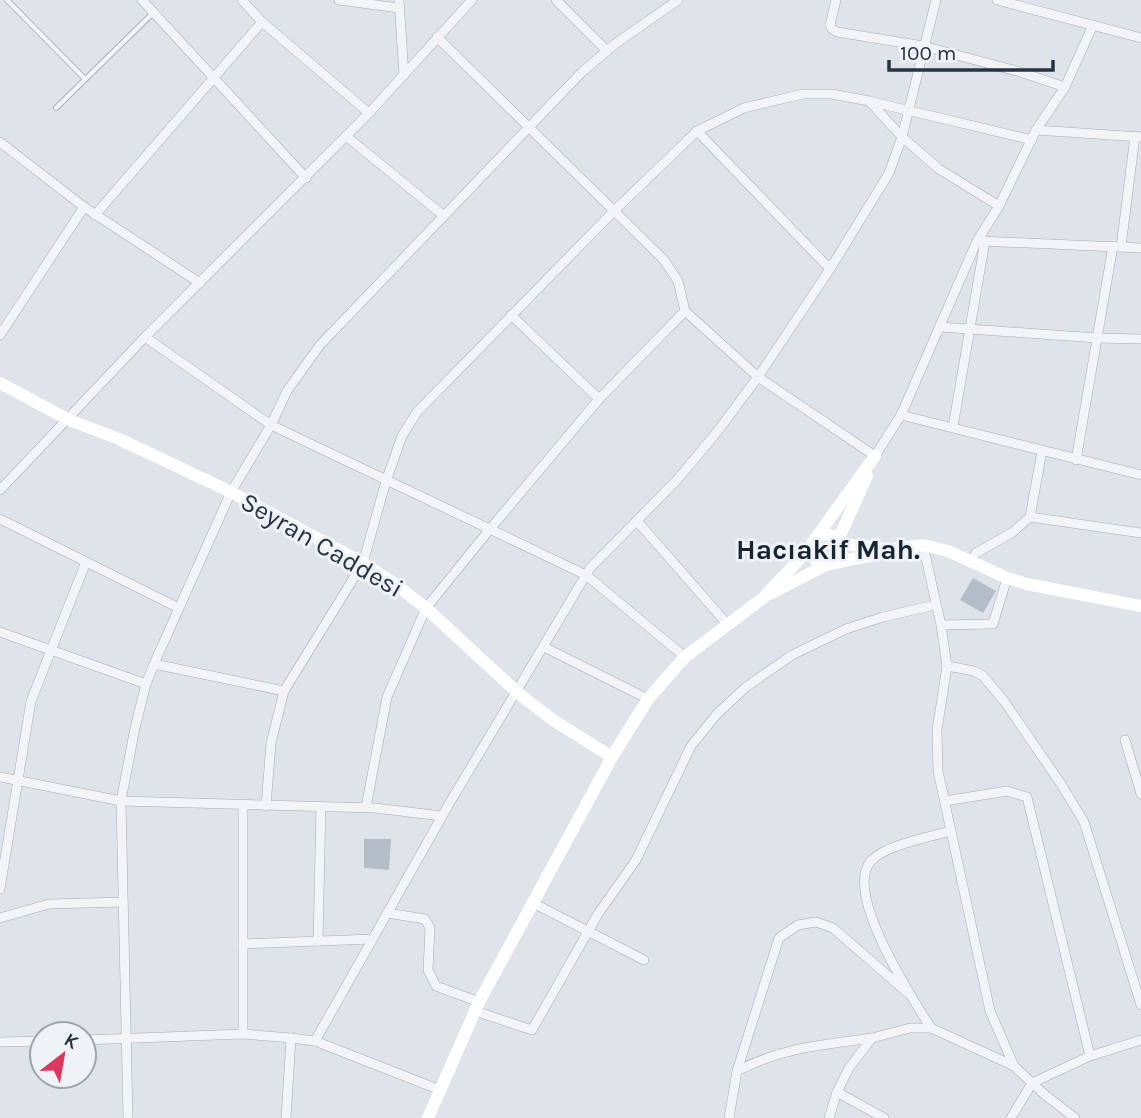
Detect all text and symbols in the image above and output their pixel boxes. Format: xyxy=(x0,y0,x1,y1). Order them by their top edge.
scale bar xyxy=(889,28,1054,72)
text: 100 m xyxy=(900,41,957,65)
street label: Seyran Caddesi xyxy=(235,486,409,604)
district label: Hacıakif Mah. xyxy=(736,533,920,566)
north arrow xyxy=(28,1020,98,1090)
text: K xyxy=(60,1029,83,1054)

